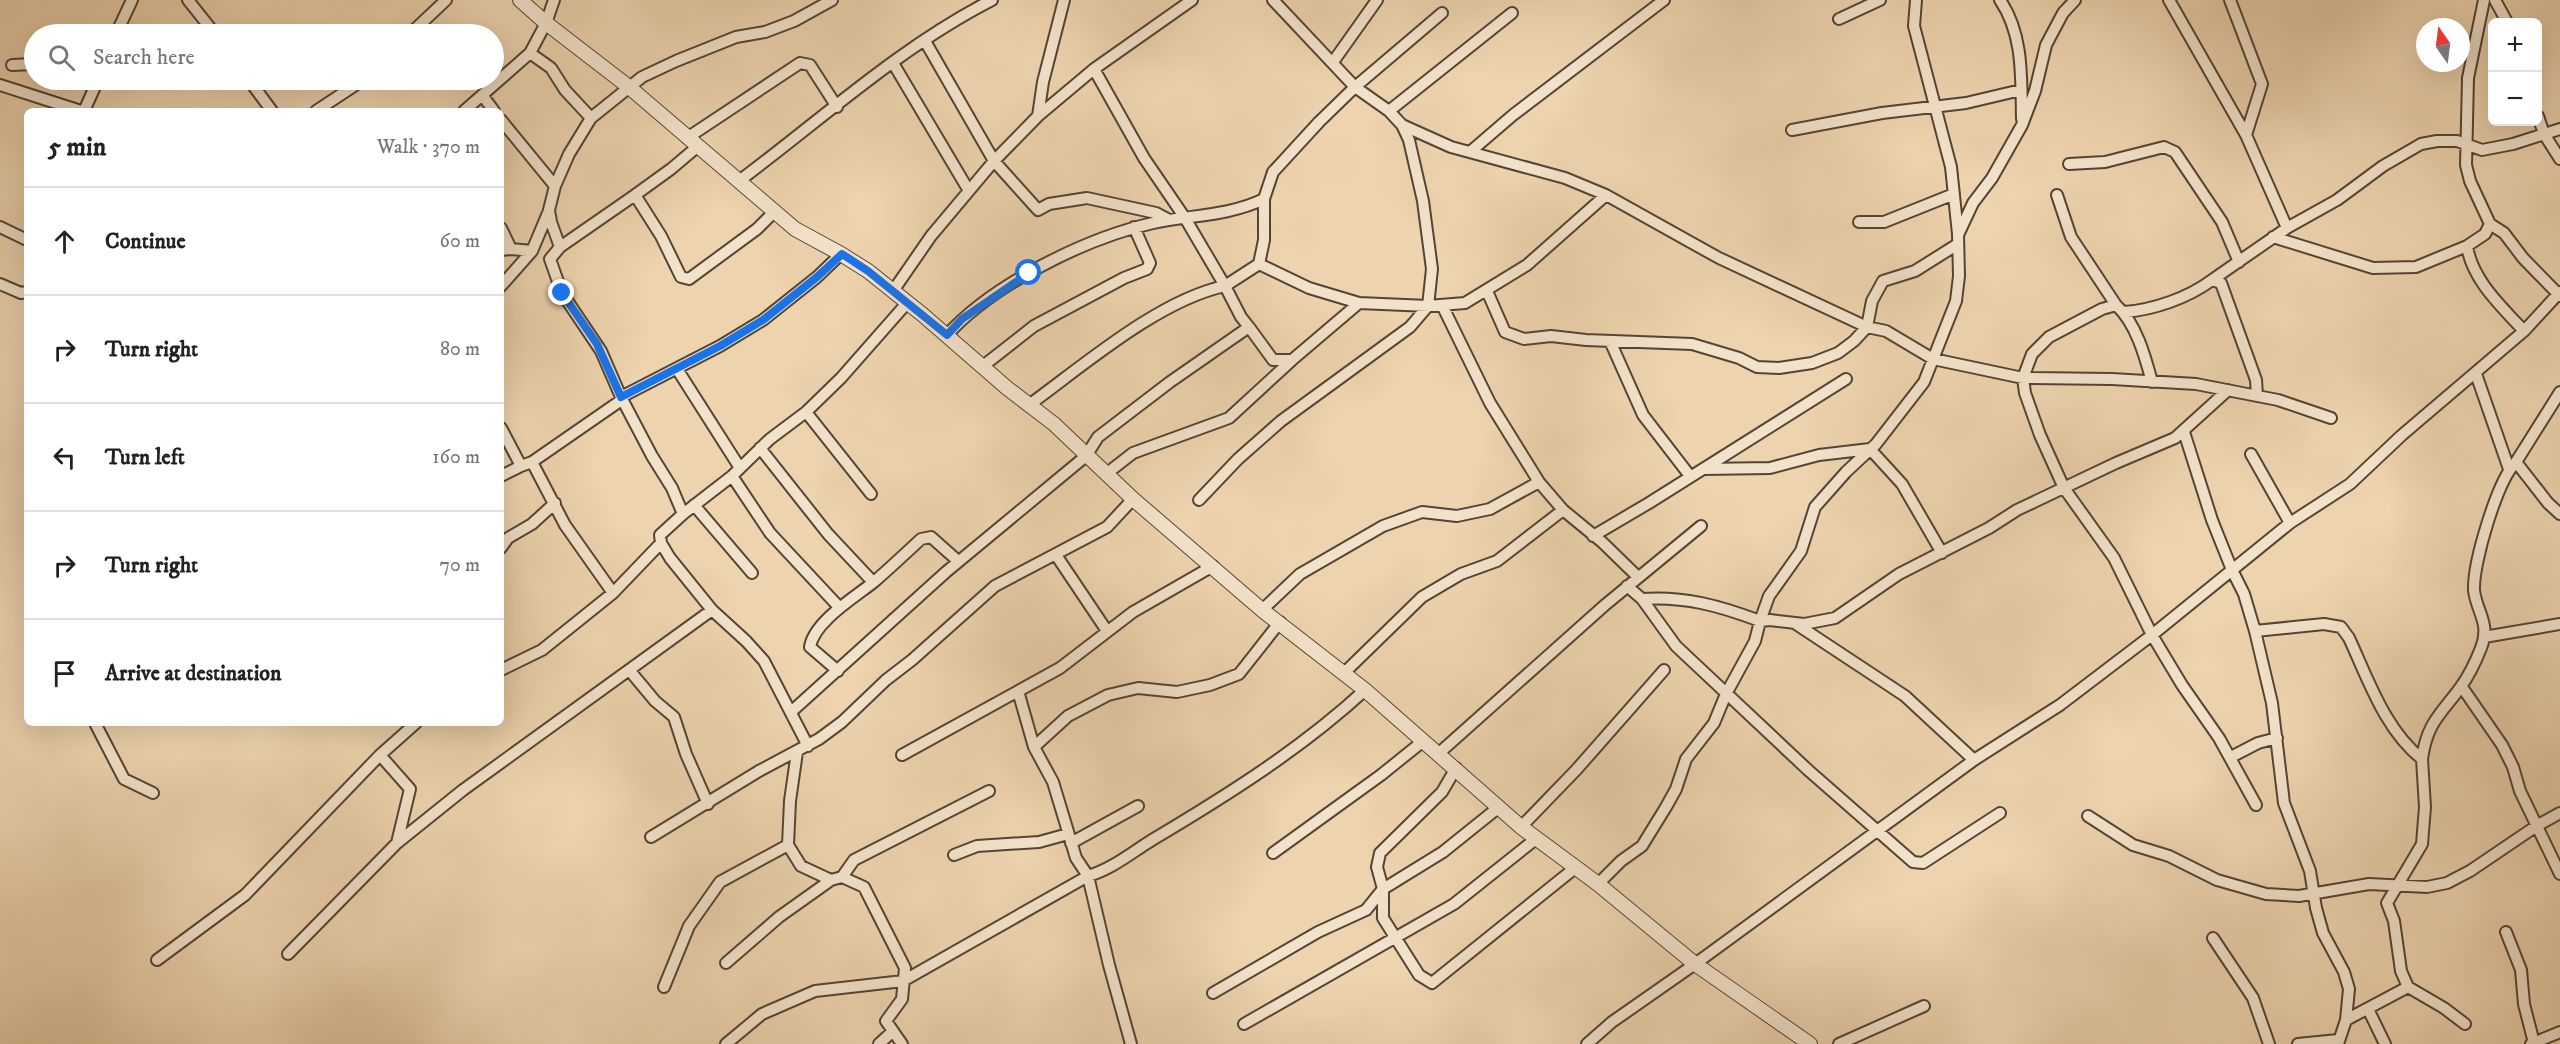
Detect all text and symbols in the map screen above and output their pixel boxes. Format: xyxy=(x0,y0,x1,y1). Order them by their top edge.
north arrow xyxy=(2416,18,2470,72)
map controls xyxy=(2488,18,2542,126)
button: + xyxy=(2488,18,2542,72)
search box xyxy=(24,24,504,90)
icon: search xyxy=(45,41,78,74)
text: Search here xyxy=(93,44,195,71)
button: − xyxy=(2488,72,2542,126)
text: 5 min xyxy=(48,131,106,164)
text: Walk · 370 m xyxy=(377,135,480,160)
icon: ahead xyxy=(48,225,81,258)
text: Continue xyxy=(105,228,186,255)
text: 60 m xyxy=(440,229,480,254)
route start xyxy=(1015,259,1041,285)
route end xyxy=(548,279,574,305)
icon: right xyxy=(48,333,81,366)
text: Turn right xyxy=(105,336,198,363)
text: 80 m xyxy=(440,337,480,362)
icon: left xyxy=(48,441,81,474)
text: Turn left xyxy=(105,444,185,471)
text: 160 m xyxy=(432,445,480,470)
icon: right xyxy=(48,549,81,582)
text: Turn right xyxy=(105,552,198,579)
text: 70 m xyxy=(439,553,480,578)
icon: arrive xyxy=(48,657,81,690)
text: Arrive at destination xyxy=(105,660,282,687)

